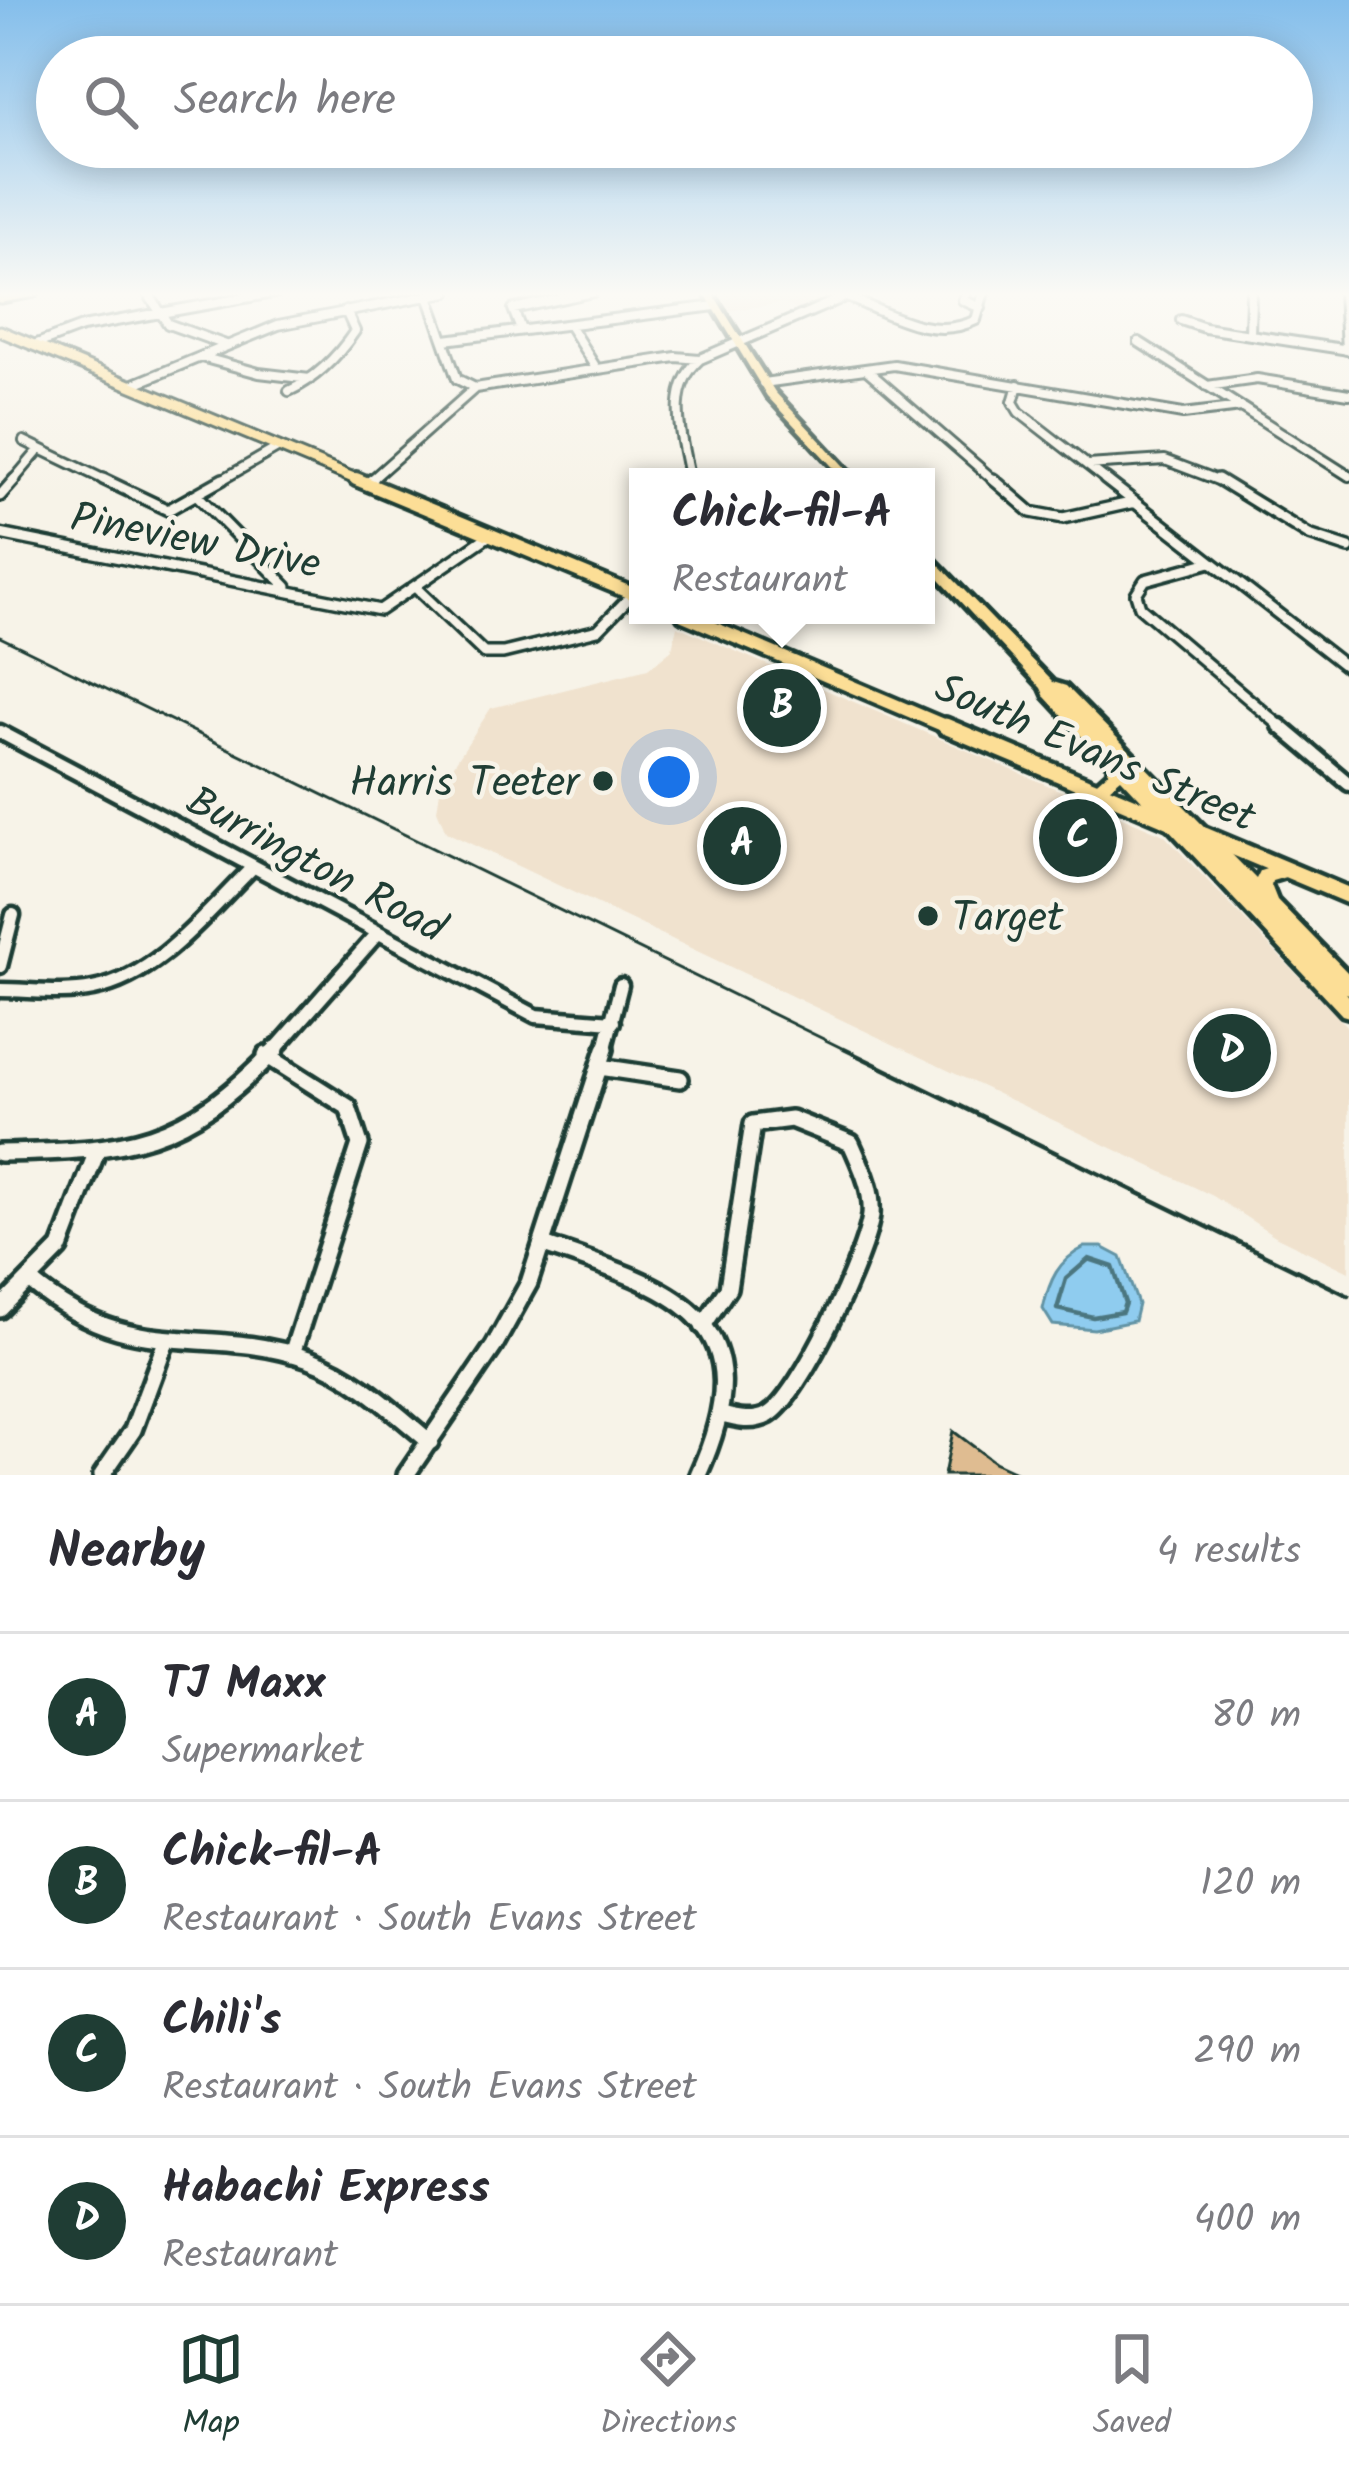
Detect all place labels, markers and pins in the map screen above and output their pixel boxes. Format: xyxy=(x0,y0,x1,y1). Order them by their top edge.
pin: B xyxy=(743,663,821,753)
place label: Harris Teeter xyxy=(349,751,581,818)
marker: Harris Teeter xyxy=(590,768,616,794)
pin: C xyxy=(1039,793,1117,883)
pin: A xyxy=(703,801,781,891)
place label: Target xyxy=(952,886,1064,953)
marker: Target xyxy=(915,903,941,929)
pin: D xyxy=(1193,1008,1271,1098)

